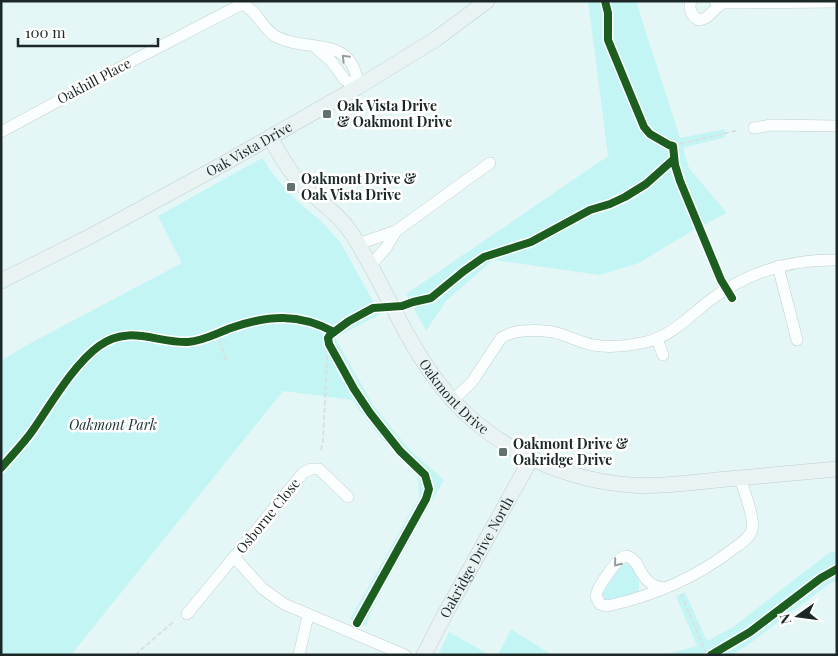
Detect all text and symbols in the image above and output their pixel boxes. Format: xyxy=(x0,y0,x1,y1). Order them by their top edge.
scale bar xyxy=(18,15,158,47)
text: 100 m xyxy=(25,22,66,42)
street label: Oakhill Place xyxy=(53,53,134,108)
one-way arrow xyxy=(342,55,351,64)
place label: Oak Vista Drive & Oakmont Drive xyxy=(337,96,452,131)
marker: Oak Vista Drive & Oakmont Drive xyxy=(321,108,333,120)
street label: Oak Vista Drive xyxy=(202,117,295,181)
place label: Oakmont Drive & Oak Vista Drive xyxy=(301,169,417,204)
marker: Oakmont Drive & Oak Vista Drive xyxy=(285,181,297,193)
street label: Oakmont Drive xyxy=(415,355,493,438)
park label: Oakmont Park xyxy=(69,415,157,434)
place label: Oakmont Drive & Oakridge Drive xyxy=(513,434,629,469)
marker: Oakmont Drive & Oakridge Drive xyxy=(497,446,509,458)
street label: Osborne Close xyxy=(231,474,304,557)
street label: Oakridge Drive North xyxy=(435,492,518,621)
one-way arrow xyxy=(614,557,622,566)
north arrow xyxy=(773,591,823,641)
text: N xyxy=(774,612,795,626)

